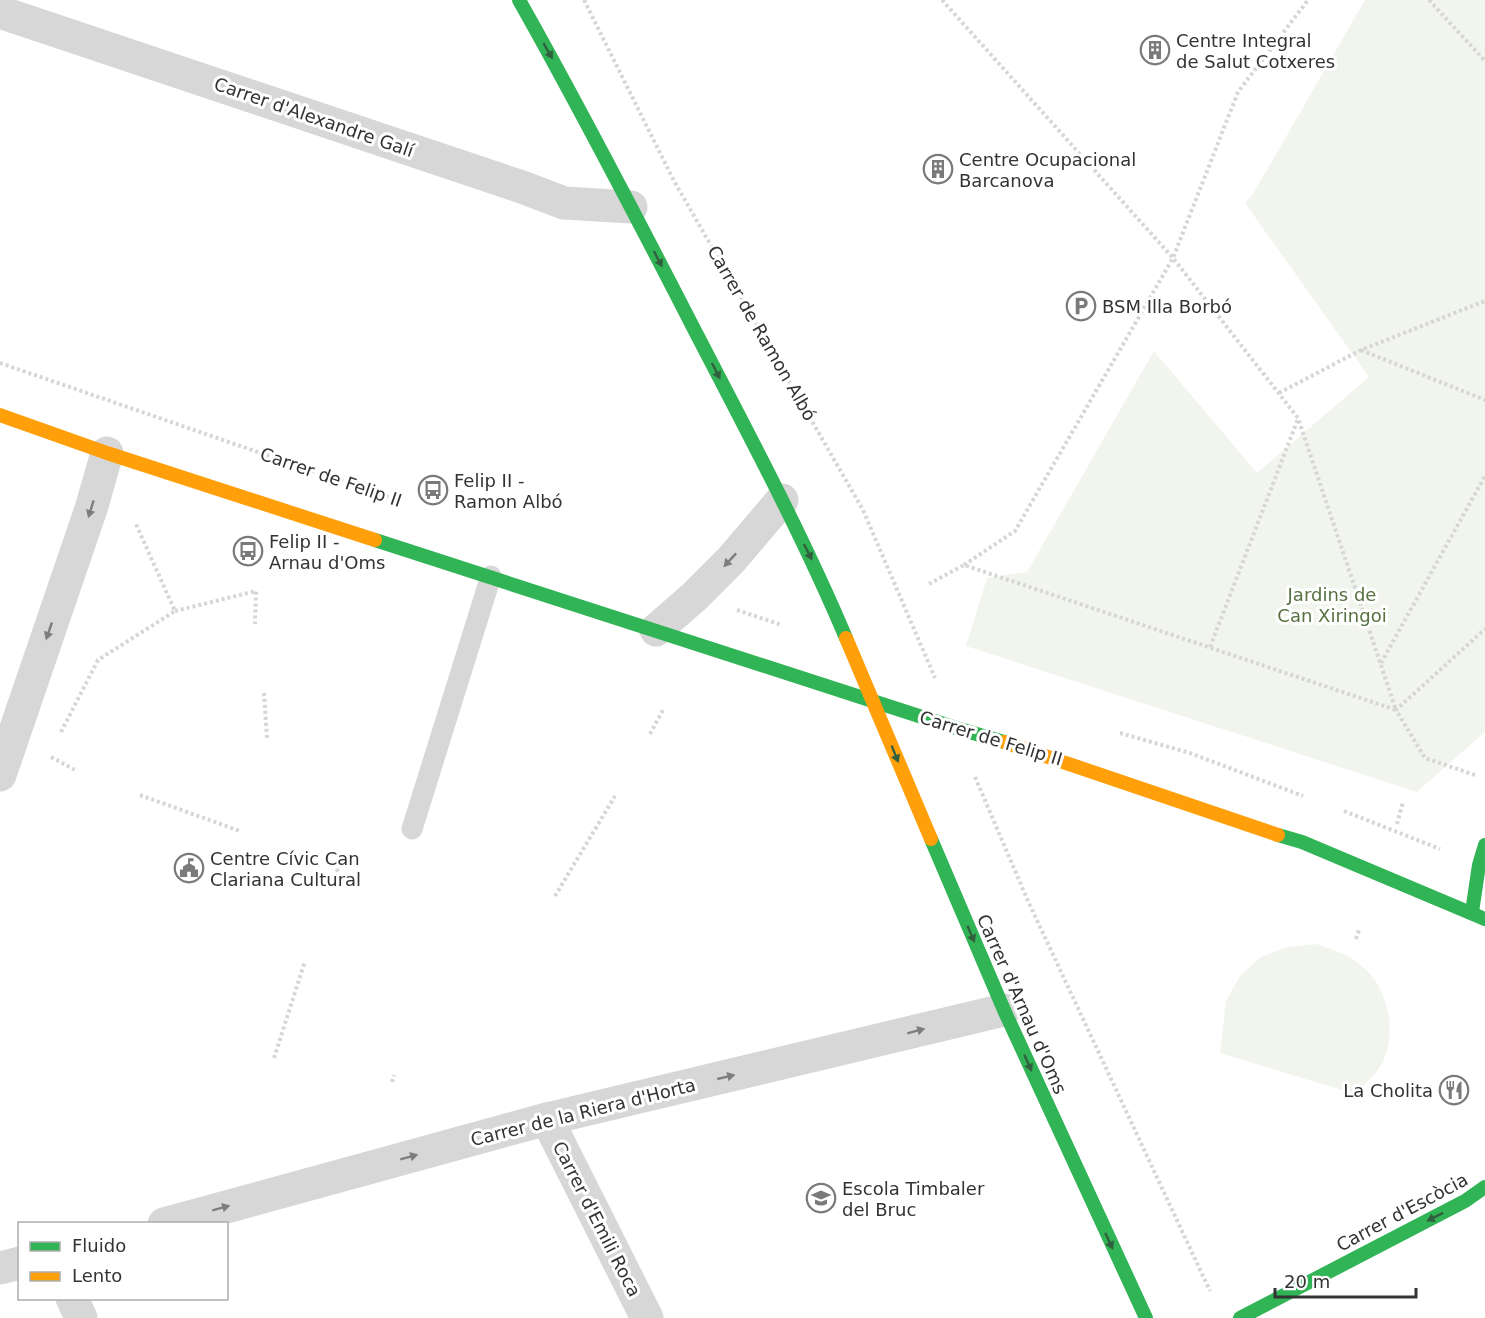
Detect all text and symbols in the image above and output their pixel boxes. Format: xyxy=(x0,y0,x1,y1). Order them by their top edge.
place label: Centre Integral de Salut Cotxeres xyxy=(1176,30,1335,72)
building icon: Centre Integral de Salut Cotxeres xyxy=(1139,34,1171,66)
one-way arrow xyxy=(543,43,553,60)
street label: Carrer d'Alexandre Galí xyxy=(211,73,417,161)
place label: Centre Ocupacional Barcanova xyxy=(959,149,1136,191)
building icon: Centre Ocupacional Barcanova xyxy=(922,153,954,185)
street label: Carrer de Ramon Albó xyxy=(703,242,821,424)
one-way arrow xyxy=(653,251,663,268)
parking icon: BSM Illa Borbó xyxy=(1065,290,1097,322)
place label: BSM Illa Borbó xyxy=(1102,296,1232,317)
one-way arrow xyxy=(712,362,721,379)
street label: Carrer de Felip II xyxy=(257,443,405,511)
place label: Felip II - Ramon Albó xyxy=(454,470,563,512)
bus stop icon: Felip II - Ramon Albó xyxy=(417,474,449,506)
one-way arrow xyxy=(86,500,95,518)
place label: Felip II - Arnau d'Oms xyxy=(269,531,385,573)
bus stop icon: Felip II - Arnau d'Oms xyxy=(232,535,264,567)
one-way arrow xyxy=(803,544,813,561)
one-way arrow xyxy=(723,553,737,568)
park label: Jardins de Can Xiringoi xyxy=(1277,584,1387,626)
one-way arrow xyxy=(44,622,54,640)
street label: Carrer de Felip II xyxy=(917,706,1065,770)
one-way arrow xyxy=(890,746,900,764)
place label: Centre Cívic Can Clariana Cultural xyxy=(210,848,361,890)
public building icon: Centre Cívic Can Clariana Cultural xyxy=(173,852,205,884)
street label: Carrer d'Arnau d'Oms xyxy=(973,911,1071,1097)
one-way arrow xyxy=(967,925,976,943)
one-way arrow xyxy=(907,1026,925,1035)
one-way arrow xyxy=(1023,1055,1033,1073)
one-way arrow xyxy=(717,1071,736,1081)
street label: Carrer de la Riera d'Horta xyxy=(468,1074,698,1150)
restaurant icon: La Cholita xyxy=(1438,1074,1470,1106)
place label: La Cholita xyxy=(1343,1080,1433,1101)
street label: Carrer d'Emili Roca xyxy=(549,1138,645,1300)
one-way arrow xyxy=(400,1152,418,1161)
street label: Carrer d'Escòcia xyxy=(1333,1168,1471,1256)
place label: Escola Timbaler del Bruc xyxy=(842,1178,985,1220)
school or university icon: Escola Timbaler del Bruc xyxy=(805,1182,837,1214)
one-way arrow xyxy=(212,1203,230,1212)
one-way arrow xyxy=(1426,1212,1443,1222)
legend xyxy=(18,1222,228,1300)
one-way arrow xyxy=(1105,1232,1114,1249)
text: Fluido xyxy=(72,1235,126,1256)
scale bar xyxy=(1275,1261,1416,1299)
text: Lento xyxy=(72,1265,122,1286)
text: 20 m xyxy=(1284,1271,1330,1292)

